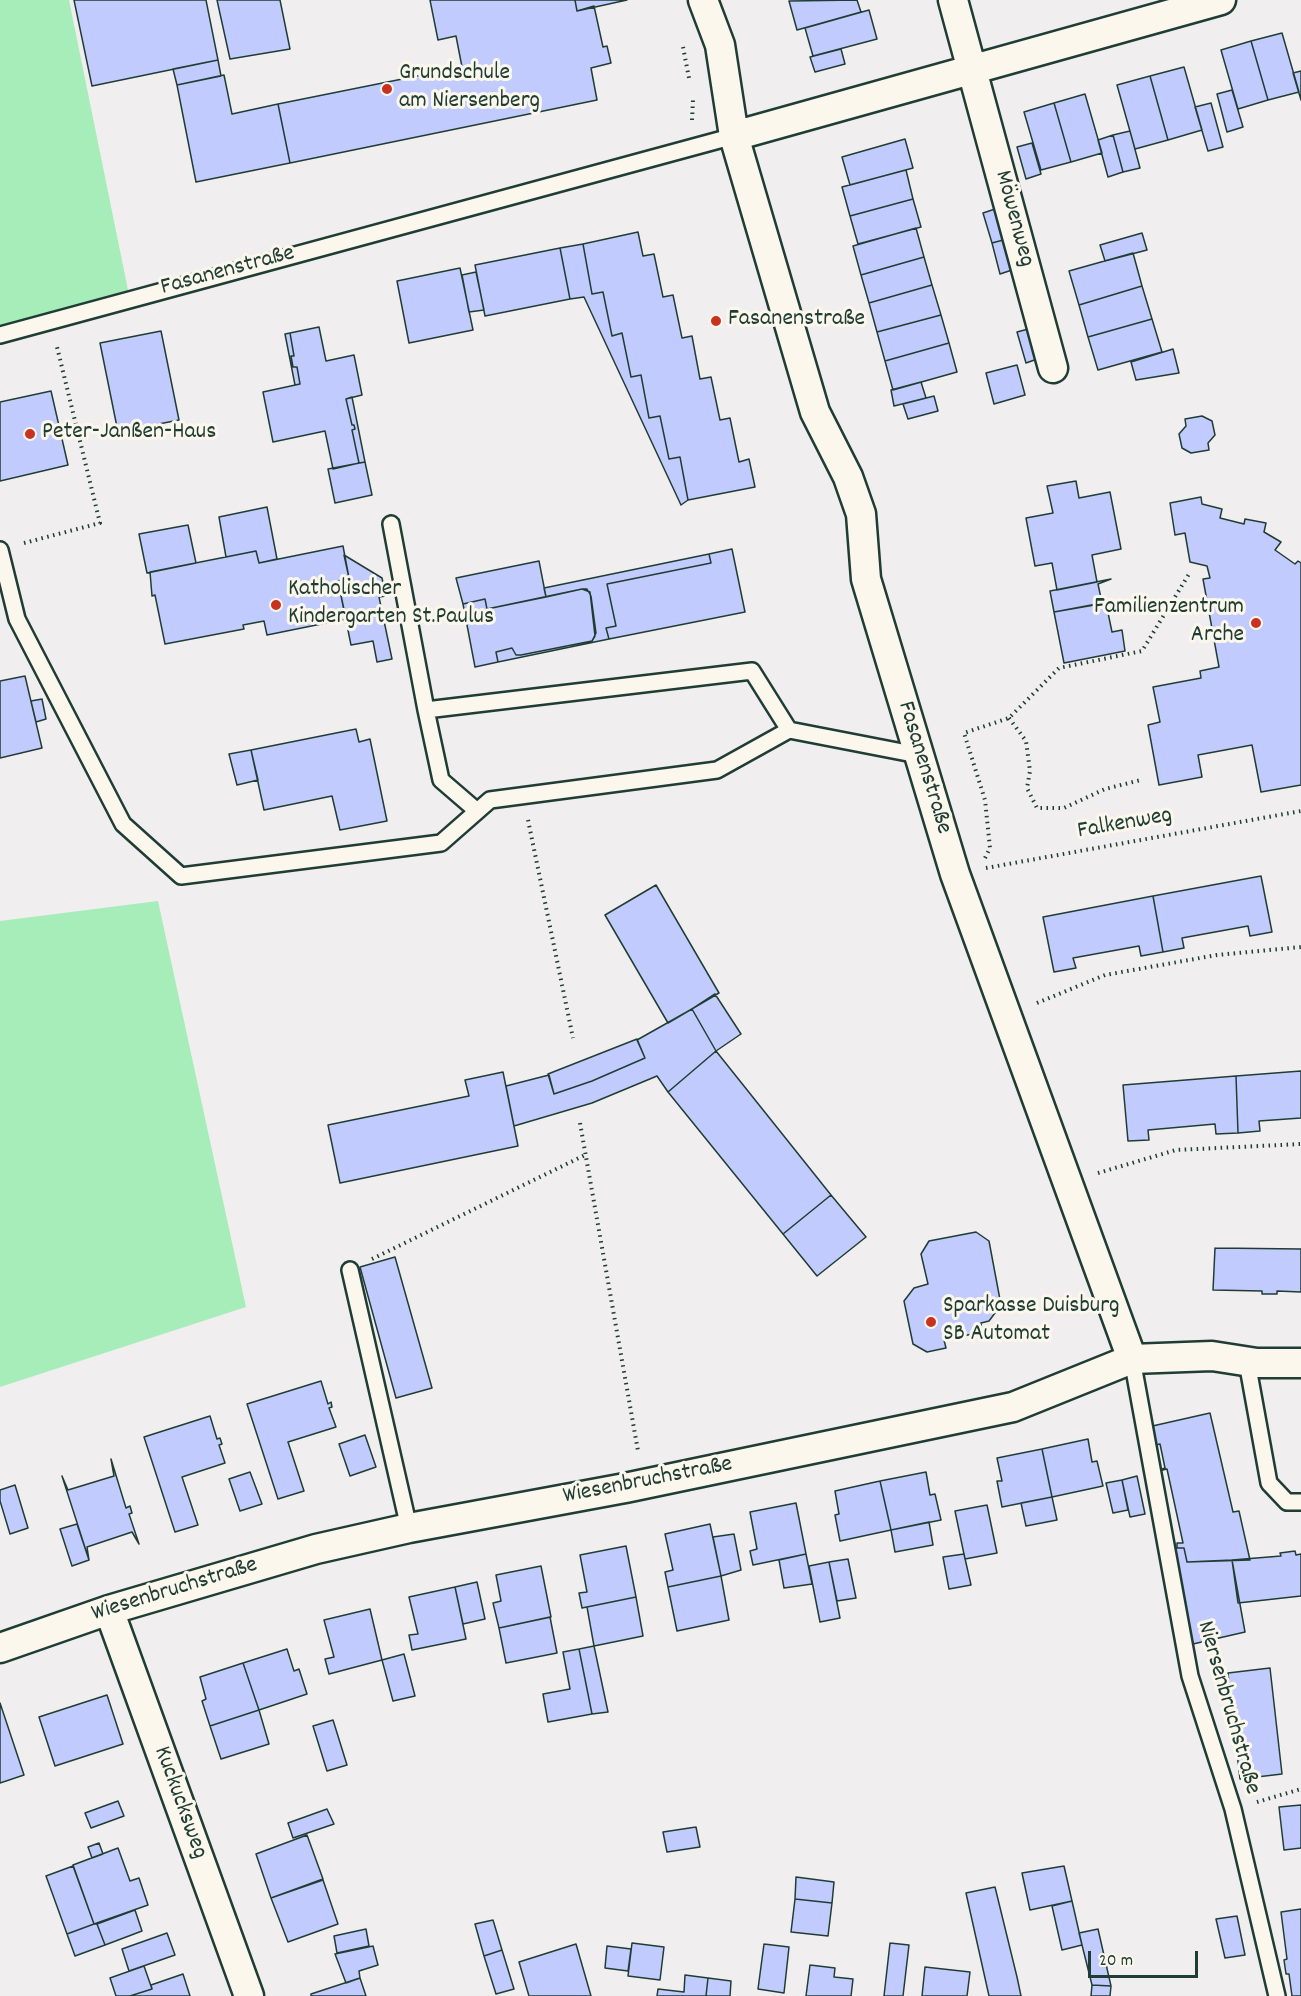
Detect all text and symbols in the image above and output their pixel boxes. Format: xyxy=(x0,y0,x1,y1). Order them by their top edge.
place label: Grundschule am Niersenberg xyxy=(399,61,540,117)
marker: Grundschule am Niersenberg xyxy=(380,82,394,96)
street label: Möwenweg xyxy=(986,168,1040,270)
street label: Fasanenstraße xyxy=(158,240,298,304)
place label: Fasanenstraße xyxy=(728,307,865,335)
marker: Fasanenstraße xyxy=(709,314,723,328)
place label: Peter-Janßen-Haus xyxy=(42,420,216,448)
marker: Peter-Janßen-Haus xyxy=(23,427,37,441)
place label: Katholischer Kindergarten St.Paulus xyxy=(288,577,494,633)
place label: Familienzentrum Arche xyxy=(1094,595,1244,651)
marker: Katholischer Kindergarten St.Paulus xyxy=(269,598,283,612)
marker: Familienzentrum Arche xyxy=(1249,616,1263,630)
street label: Fasanenstraße xyxy=(889,698,957,838)
street label: Falkenweg xyxy=(1075,803,1175,847)
place label: Sparkasse Duisburg SB Automat xyxy=(943,1294,1120,1350)
marker: Sparkasse Duisburg SB Automat xyxy=(924,1315,938,1329)
street label: Wiesenbruchstraße xyxy=(561,1451,735,1513)
street label: Wiesenbruchstraße xyxy=(89,1552,261,1630)
street label: Niersenbruchstraße xyxy=(1189,1618,1265,1798)
street label: Kuckucksweg xyxy=(145,1743,213,1863)
scale bar xyxy=(1091,1939,1200,1977)
text: 20 m xyxy=(1099,1949,1133,1974)

